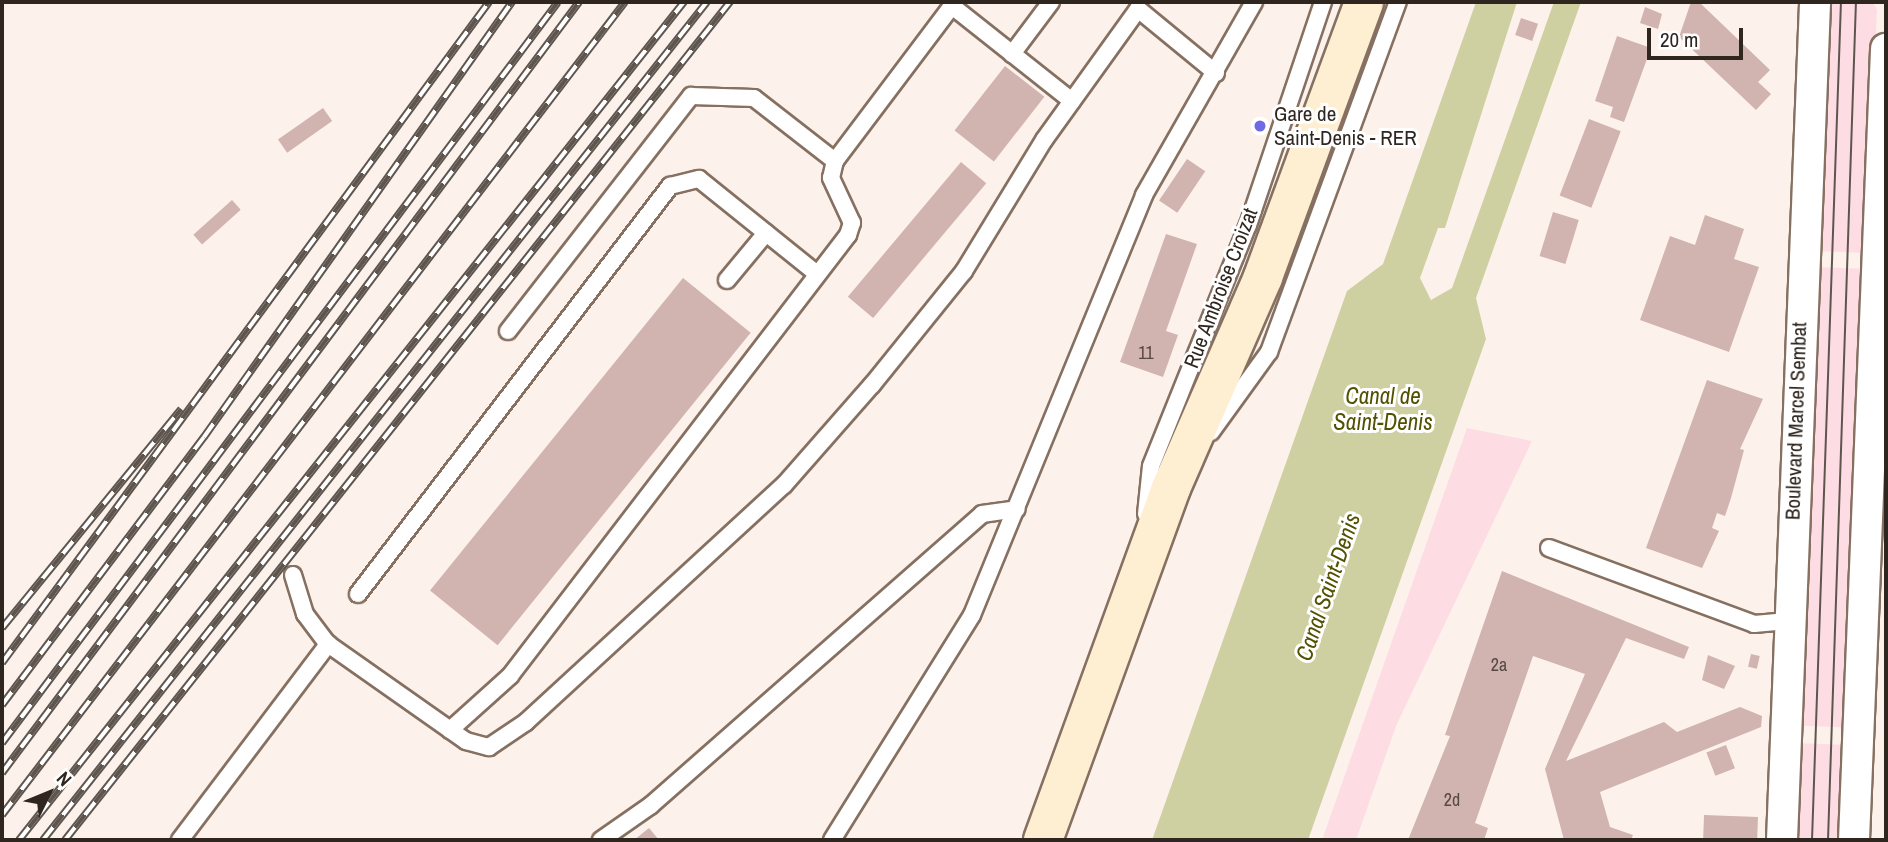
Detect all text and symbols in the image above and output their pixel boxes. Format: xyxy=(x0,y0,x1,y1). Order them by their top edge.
scale bar xyxy=(1650,14,1746,58)
text: 20 m xyxy=(1660,25,1698,54)
place label: Gare de Saint-Denis - RER xyxy=(1274,101,1417,151)
marker: Gare de Saint-Denis - RER xyxy=(1252,118,1268,134)
street label: Rue Ambroise Croizat xyxy=(1179,204,1263,372)
street label: Boulevard Marcel Sembat xyxy=(1780,322,1812,520)
house number: 11 xyxy=(1138,342,1154,364)
water label: Canal de Saint-Denis xyxy=(1333,382,1433,436)
water label: Canal Saint-Denis xyxy=(1290,510,1366,664)
house number: 2a xyxy=(1491,654,1507,676)
north arrow xyxy=(14,758,84,828)
text: N xyxy=(51,766,78,792)
house number: 2d xyxy=(1444,789,1460,811)

